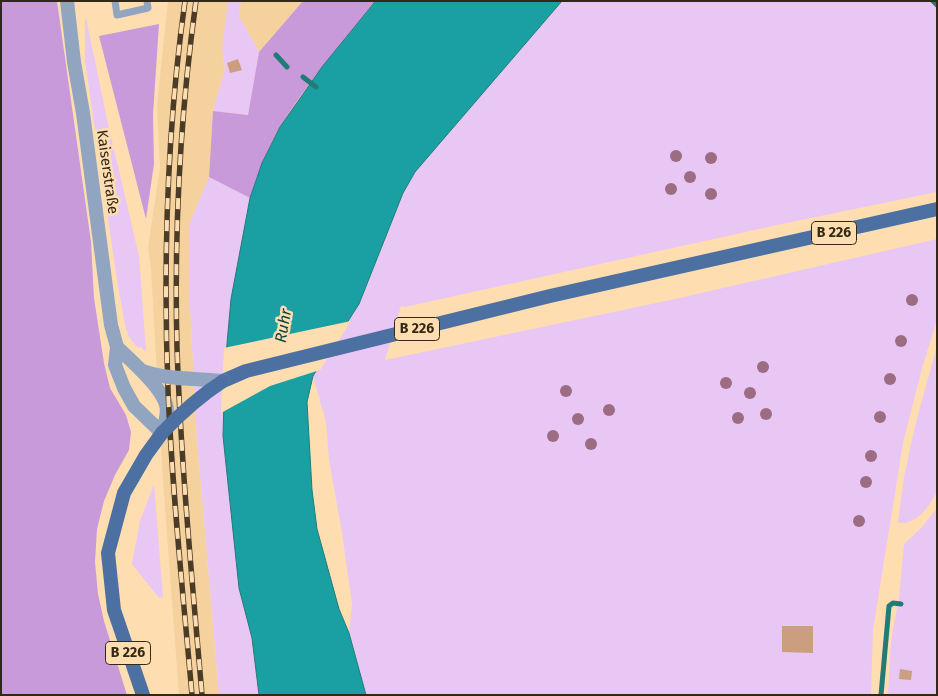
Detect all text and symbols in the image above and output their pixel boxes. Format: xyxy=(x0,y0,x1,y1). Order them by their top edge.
street label: Kaiserstraße xyxy=(92,129,122,215)
road number: B 226 xyxy=(812,222,856,244)
water label: Ruhr xyxy=(272,307,296,345)
road number: B 226 xyxy=(394,318,440,340)
road number: B 226 xyxy=(106,641,150,664)

